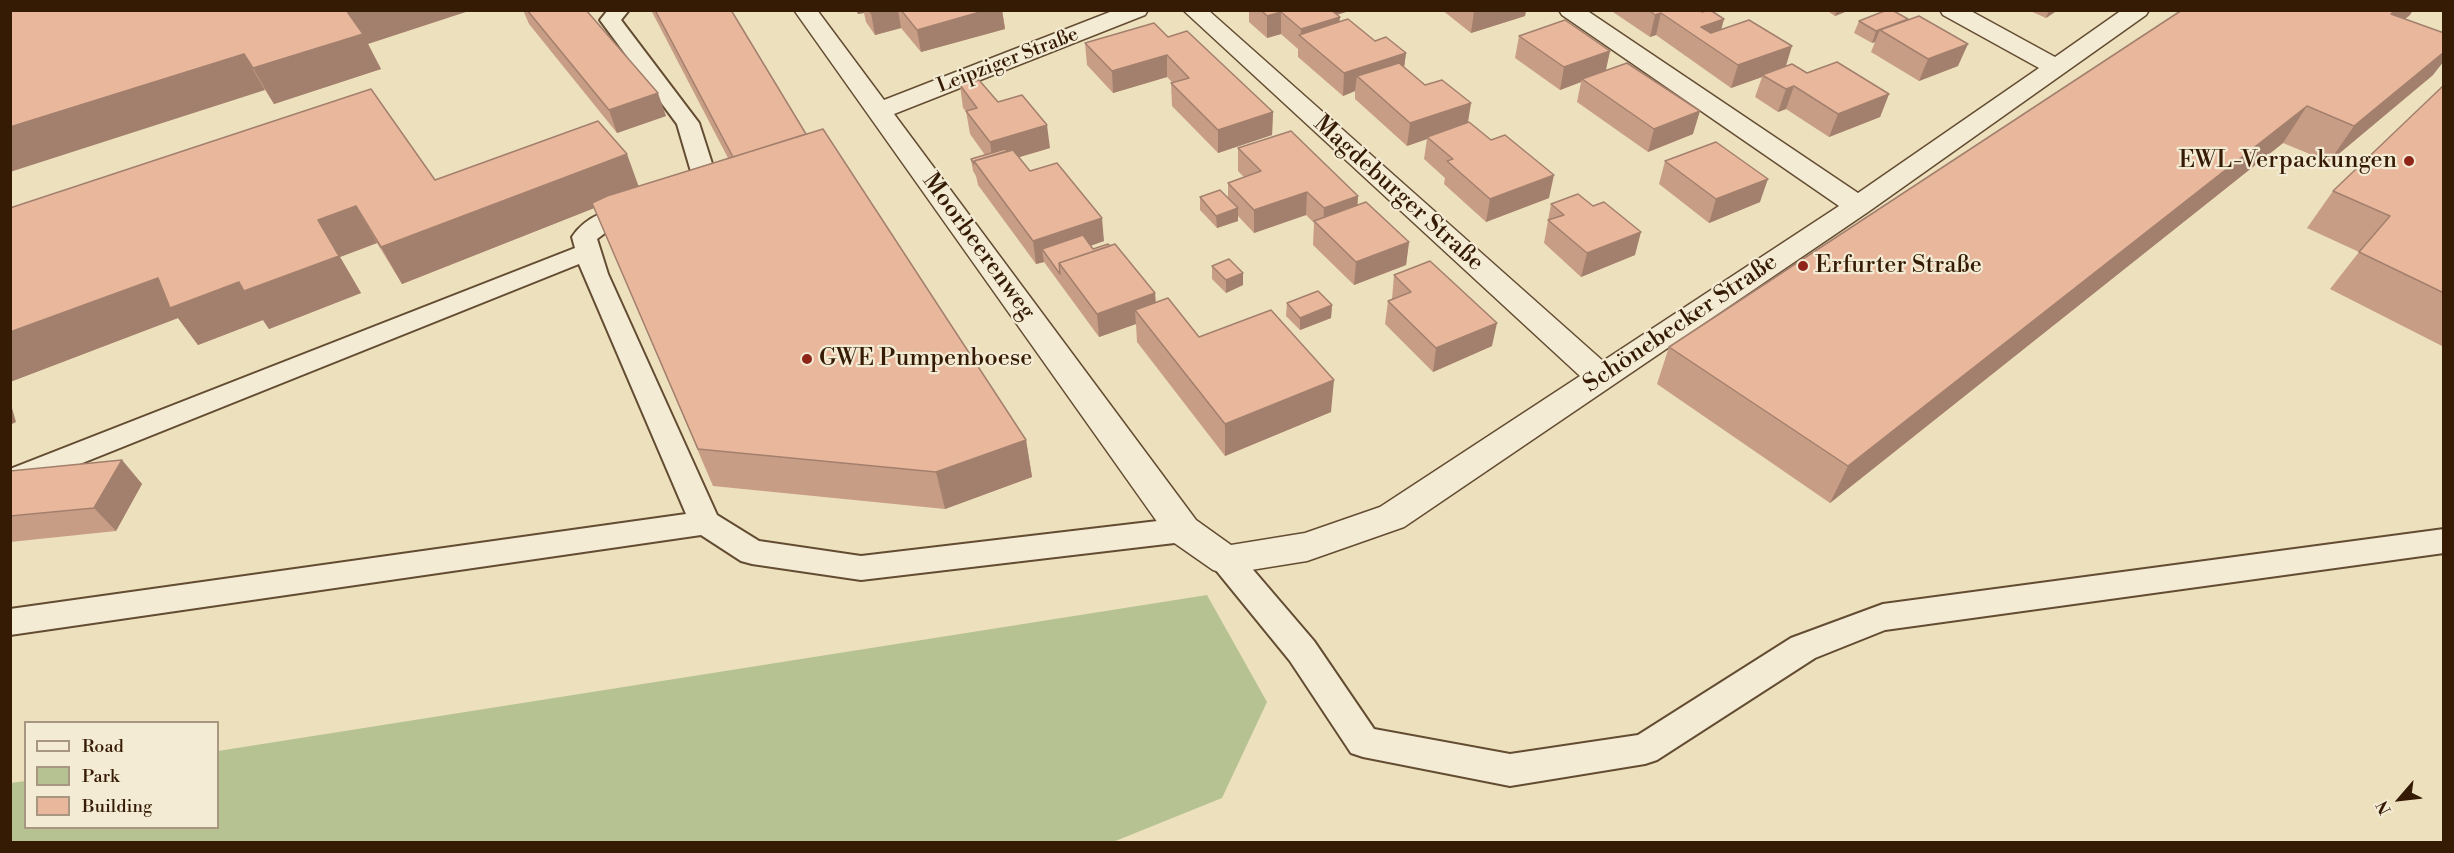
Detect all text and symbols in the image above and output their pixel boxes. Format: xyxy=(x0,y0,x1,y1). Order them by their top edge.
street label: Leipziger Straße xyxy=(934,23,1082,99)
street label: Magdeburger Straße xyxy=(1307,110,1489,278)
place label: EWL-Verpackungen xyxy=(2179,147,2397,175)
marker: EWL-Verpackungen xyxy=(2402,154,2416,168)
street label: Moorbeerenweg xyxy=(915,168,1041,326)
street label: Schönebecker Straße xyxy=(1578,248,1784,400)
place label: Erfurter Straße xyxy=(1815,252,1982,280)
marker: Erfurter Straße xyxy=(1796,259,1810,273)
place label: GWE Pumpenboese xyxy=(819,345,1032,373)
marker: GWE Pumpenboese xyxy=(800,352,814,366)
legend xyxy=(24,721,219,829)
text: Road xyxy=(82,735,124,758)
text: Park xyxy=(82,765,119,788)
north arrow xyxy=(2370,769,2430,829)
text: Building xyxy=(82,795,152,818)
text: N xyxy=(2372,797,2396,818)

